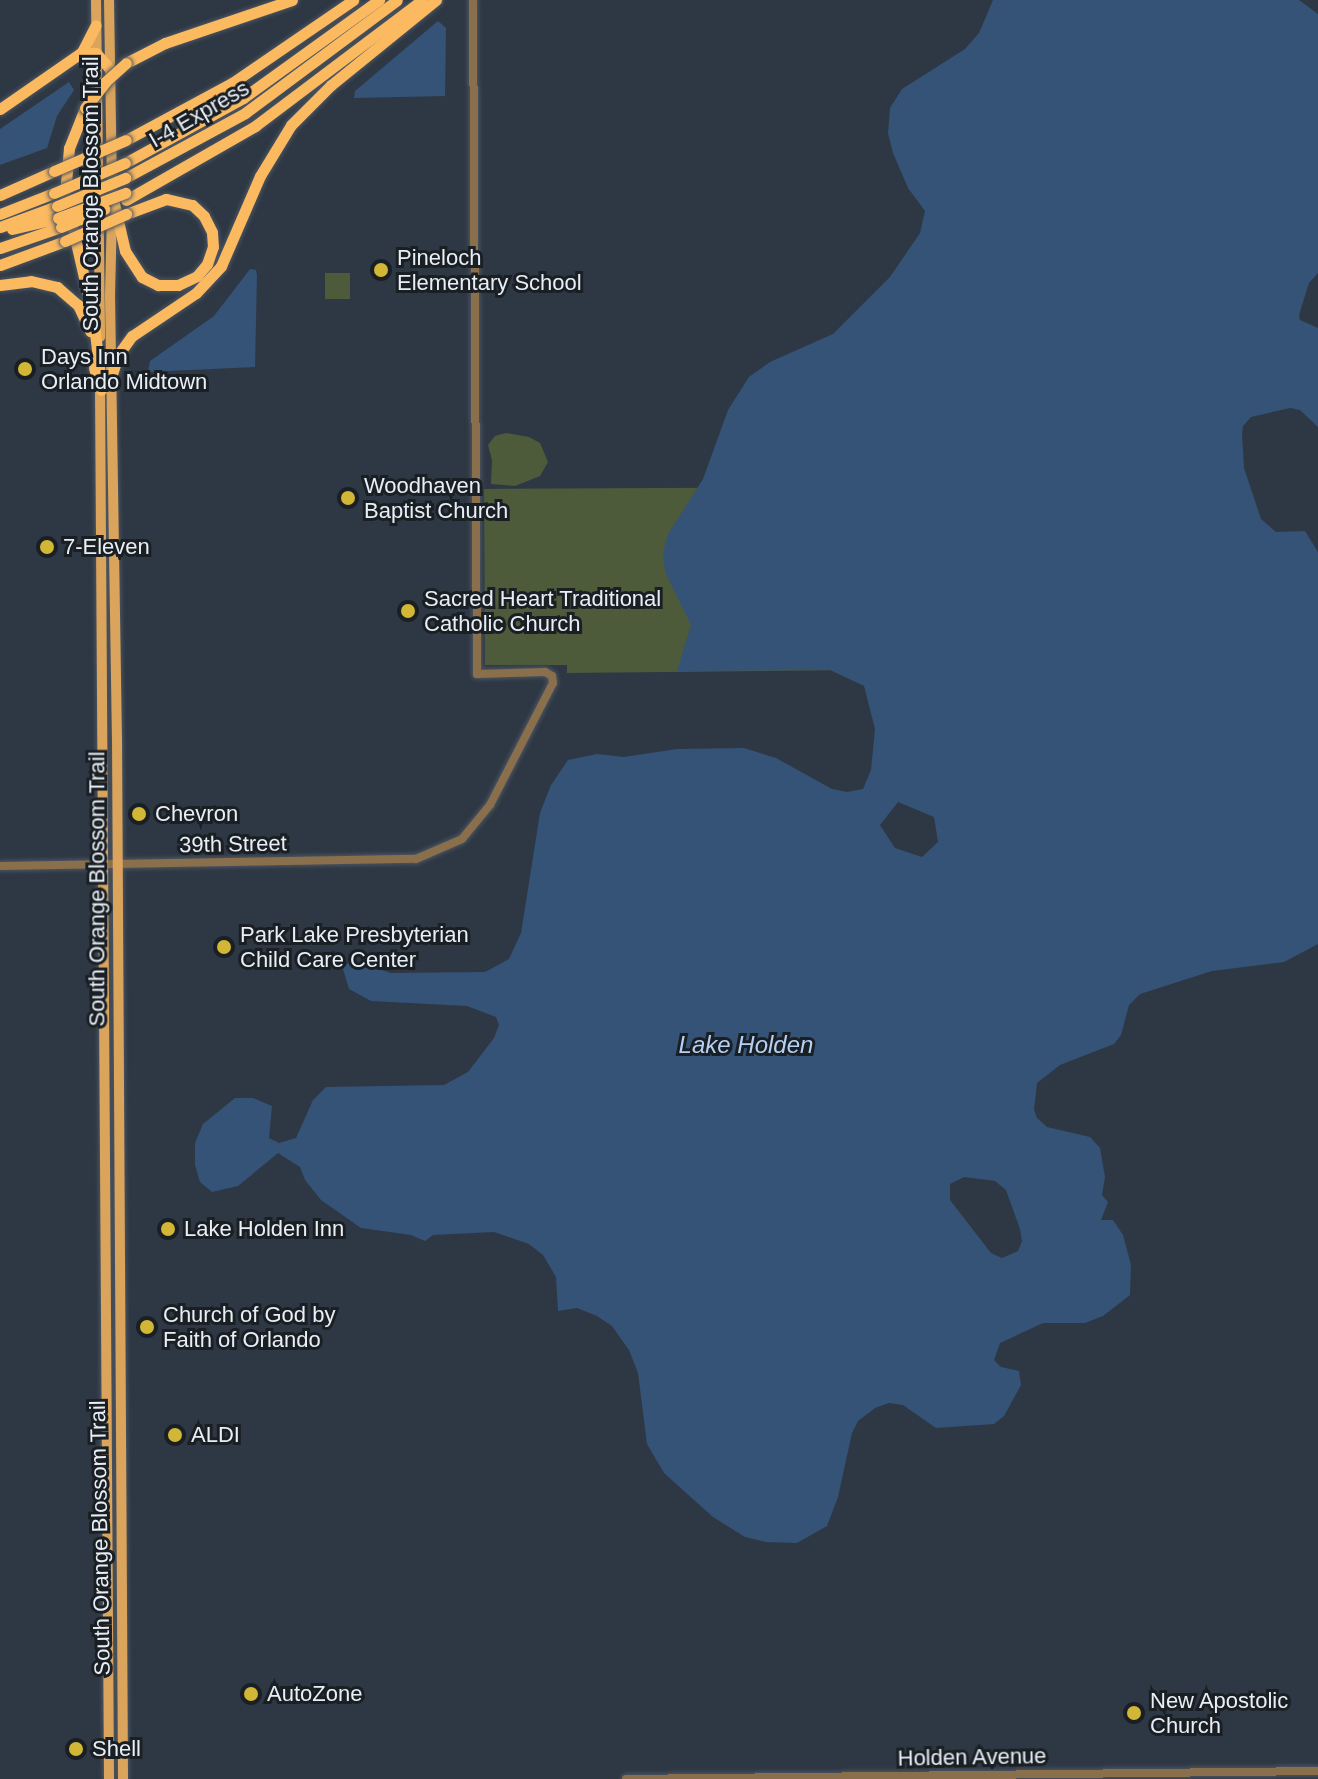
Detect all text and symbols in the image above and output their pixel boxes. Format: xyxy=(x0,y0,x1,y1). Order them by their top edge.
street label: South Orange Blossom Trail xyxy=(78,56,104,332)
street label: I-4 Express xyxy=(144,75,254,153)
place label: Pineloch Elementary School xyxy=(397,244,582,296)
marker: Pineloch Elementary School xyxy=(372,261,390,279)
place label: Days Inn Orlando Midtown xyxy=(41,343,207,394)
marker: Days Inn Orlando Midtown xyxy=(16,360,34,378)
place label: Woodhaven Baptist Church xyxy=(364,472,508,524)
marker: Woodhaven Baptist Church xyxy=(339,489,357,507)
place label: 7-Eleven xyxy=(63,534,150,560)
marker: 7-Eleven xyxy=(38,538,56,556)
place label: Sacred Heart Traditional Catholic Church xyxy=(424,585,662,636)
marker: Sacred Heart Traditional Catholic Church xyxy=(399,602,417,620)
street label: South Orange Blossom Trail xyxy=(84,751,110,1027)
place label: Chevron xyxy=(155,801,238,827)
marker: Chevron xyxy=(130,805,148,823)
street label: 39th Street xyxy=(179,830,287,858)
place label: Park Lake Presbyterian Child Care Center xyxy=(240,921,469,972)
marker: Park Lake Presbyterian Child Care Center xyxy=(215,938,233,956)
water label: Lake Holden xyxy=(679,1031,813,1059)
place label: Lake Holden Inn xyxy=(184,1216,344,1242)
marker: Lake Holden Inn xyxy=(159,1220,177,1238)
place label: Church of God by Faith of Orlando xyxy=(163,1301,335,1352)
marker: Church of God by Faith of Orlando xyxy=(138,1318,156,1336)
street label: South Orange Blossom Trail xyxy=(84,1400,116,1676)
place label: ALDI xyxy=(191,1422,240,1448)
marker: ALDI xyxy=(166,1426,184,1444)
place label: AutoZone xyxy=(267,1681,362,1707)
marker: AutoZone xyxy=(242,1685,260,1703)
place label: New Apostolic Church xyxy=(1150,1687,1289,1738)
marker: New Apostolic Church xyxy=(1125,1704,1143,1722)
place label: Shell xyxy=(92,1736,141,1762)
marker: Shell xyxy=(67,1740,85,1758)
street label: Holden Avenue xyxy=(897,1742,1047,1772)

